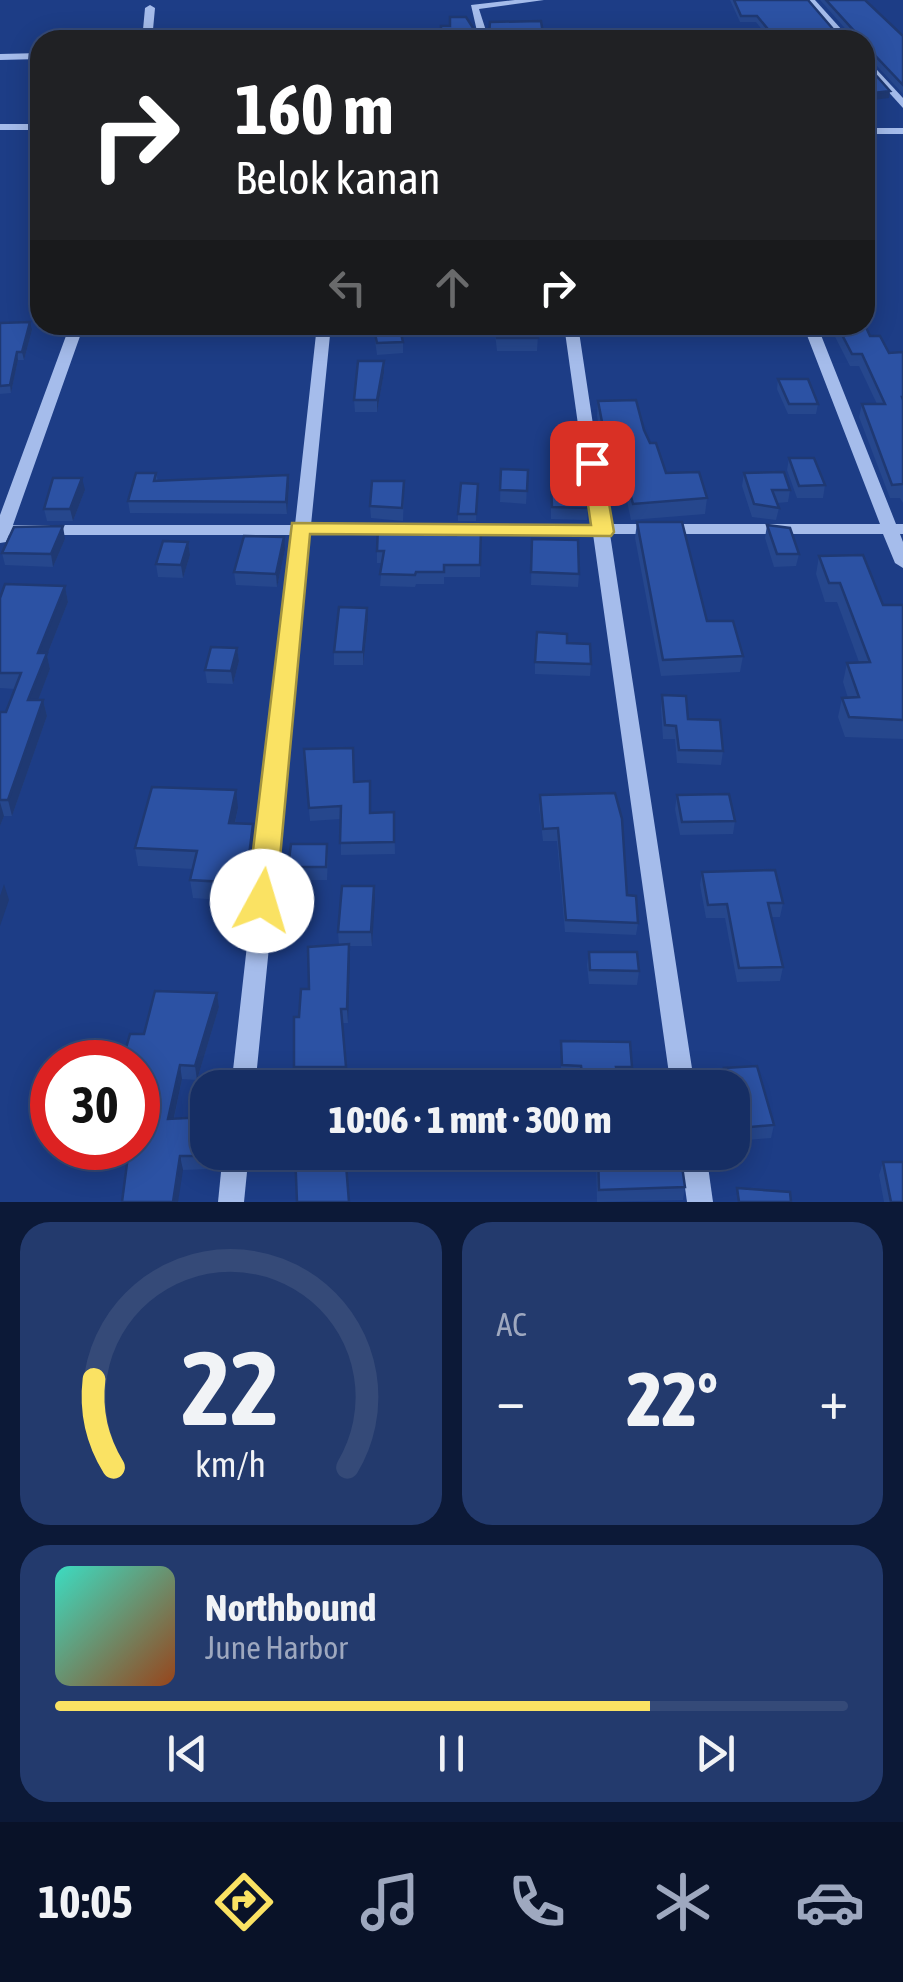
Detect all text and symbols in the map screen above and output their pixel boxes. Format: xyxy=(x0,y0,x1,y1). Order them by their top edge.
text: 160 m xyxy=(235,69,394,149)
icon: right xyxy=(70,70,200,200)
text: Belok kanan xyxy=(235,152,441,204)
icon: left xyxy=(320,260,375,315)
icon: ahead xyxy=(425,260,480,315)
icon: right xyxy=(530,260,585,315)
pin xyxy=(550,421,635,506)
icon: arrive xyxy=(565,436,620,491)
position arrow xyxy=(210,849,314,953)
speed limit sign: 30 xyxy=(30,1040,160,1170)
text: 10:06 · 1 mnt · 300 m xyxy=(329,1098,611,1141)
text: AC xyxy=(497,1306,527,1343)
text: 22 xyxy=(182,1328,280,1447)
text: 22° xyxy=(627,1356,718,1442)
text: − xyxy=(497,1368,525,1431)
text: + xyxy=(819,1368,848,1431)
text: km/h xyxy=(195,1444,266,1485)
text: Northbound xyxy=(205,1586,376,1629)
text: June Harbor xyxy=(205,1629,348,1666)
icon: previous xyxy=(160,1726,215,1781)
icon: pause xyxy=(424,1726,479,1781)
icon: next xyxy=(688,1726,743,1781)
icon: directions xyxy=(209,1867,279,1937)
icon: music xyxy=(355,1867,425,1937)
icon: phone xyxy=(502,1867,572,1937)
icon: climate xyxy=(648,1867,718,1937)
icon: car xyxy=(795,1867,865,1937)
text: 10:05 xyxy=(38,1876,133,1928)

